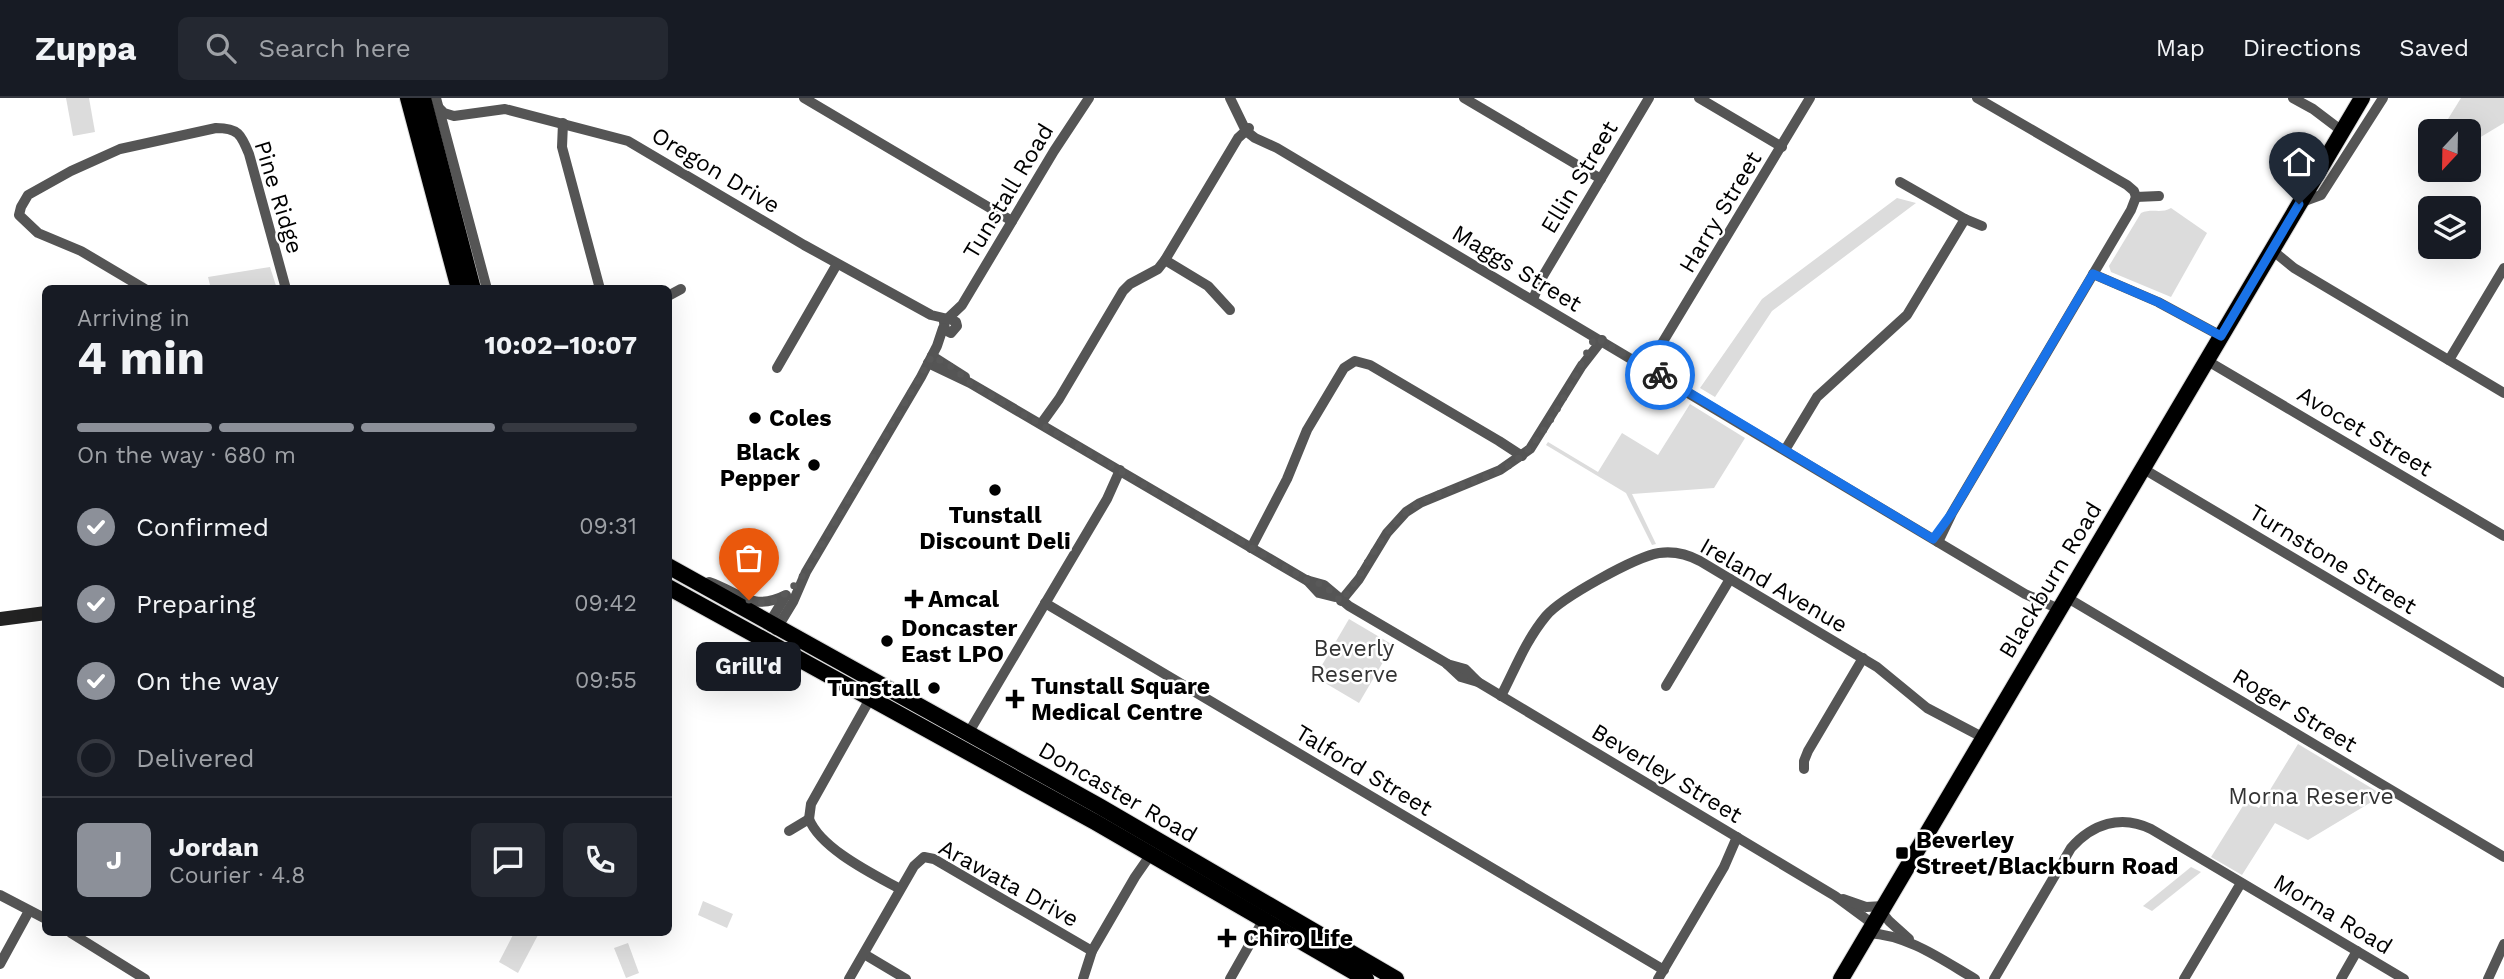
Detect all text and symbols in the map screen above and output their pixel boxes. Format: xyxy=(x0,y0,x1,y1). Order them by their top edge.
search box xyxy=(178,17,668,80)
text: Zuppa xyxy=(35,29,136,68)
icon: search xyxy=(202,29,240,67)
text: Search here xyxy=(258,33,411,63)
text: Map xyxy=(2156,34,2205,62)
text: Directions xyxy=(2243,34,2361,62)
text: Saved xyxy=(2399,34,2469,62)
street label: Ellin Street xyxy=(1535,116,1624,238)
street label: Tunstall Road xyxy=(957,119,1059,264)
north arrow xyxy=(2418,119,2482,182)
map controls xyxy=(2418,119,2481,259)
street label: Oregon Drive xyxy=(647,122,785,219)
pin xyxy=(2269,132,2329,204)
street label: Pine Ridge xyxy=(249,137,308,257)
icon: home xyxy=(2280,143,2318,181)
street label: Harry Street xyxy=(1674,146,1767,278)
button: layers xyxy=(2418,196,2481,259)
street label: Maggs Street xyxy=(1447,219,1587,318)
text: Arriving in xyxy=(77,305,190,332)
text: 10:02–10:07 xyxy=(485,330,637,360)
text: 4 min xyxy=(77,331,205,385)
courier xyxy=(1625,340,1695,410)
icon: bike xyxy=(1641,356,1679,394)
street label: Avocet Street xyxy=(2292,381,2437,483)
place label: Coles xyxy=(769,405,832,432)
marker: Coles xyxy=(747,410,763,426)
place label: Black Pepper xyxy=(720,439,801,492)
text: On the way · 680 m xyxy=(77,442,296,469)
marker: Black Pepper xyxy=(806,457,822,473)
marker: Tunstall Discount Deli xyxy=(987,482,1003,498)
street label: Blackburn Road xyxy=(1993,497,2108,663)
street label: Turnstone Street xyxy=(2244,499,2422,620)
place label: Tunstall Discount Deli xyxy=(919,502,1071,555)
icon: check xyxy=(77,508,115,546)
text: Confirmed xyxy=(136,512,269,542)
text: 09:31 xyxy=(579,513,637,540)
pin xyxy=(719,528,779,600)
street label: Ireland Avenue xyxy=(1695,532,1852,639)
icon: bag xyxy=(730,539,768,577)
icon: check xyxy=(77,585,115,623)
place label: Amcal xyxy=(928,586,1000,613)
text: Preparing xyxy=(136,589,256,619)
text: 09:42 xyxy=(574,590,637,617)
marker: Amcal xyxy=(906,591,922,607)
place label: Doncaster East LPO xyxy=(901,615,1018,668)
marker: Doncaster East LPO xyxy=(879,633,895,649)
park label: Beverly Reserve xyxy=(1310,635,1398,688)
callout: Grill'd xyxy=(696,642,802,691)
text: Grill'd xyxy=(715,653,782,680)
icon: check xyxy=(77,662,115,700)
street label: Roger Street xyxy=(2228,663,2362,758)
text: On the way xyxy=(136,666,279,696)
text: 09:55 xyxy=(575,667,637,694)
place label: Tunstall Square Medical Centre xyxy=(1031,673,1210,726)
place label: Tunstall xyxy=(827,675,920,702)
marker: Tunstall xyxy=(926,680,942,696)
marker: Tunstall Square Medical Centre xyxy=(1005,689,1025,709)
street label: Beverley Street xyxy=(1587,718,1747,829)
street label: Talford Street xyxy=(1291,719,1437,822)
street label: Doncaster Road xyxy=(1034,736,1202,849)
text: Delivered xyxy=(136,743,255,773)
park label: Morna Reserve xyxy=(2228,783,2394,810)
button: chat xyxy=(471,823,545,897)
button: phone xyxy=(563,823,637,897)
place label: Beverley Street/Blackburn Road xyxy=(1916,827,2179,880)
text: Jordan xyxy=(169,832,259,862)
street label: Arawata Drive xyxy=(934,834,1083,933)
text: J xyxy=(106,845,122,875)
marker: Beverley Street/Blackburn Road xyxy=(1894,845,1910,861)
text: Courier · 4.8 xyxy=(169,862,305,889)
street label: Morna Road xyxy=(2269,869,2397,960)
place label: Chiro Life xyxy=(1243,925,1353,952)
marker: Chiro Life xyxy=(1217,928,1237,948)

